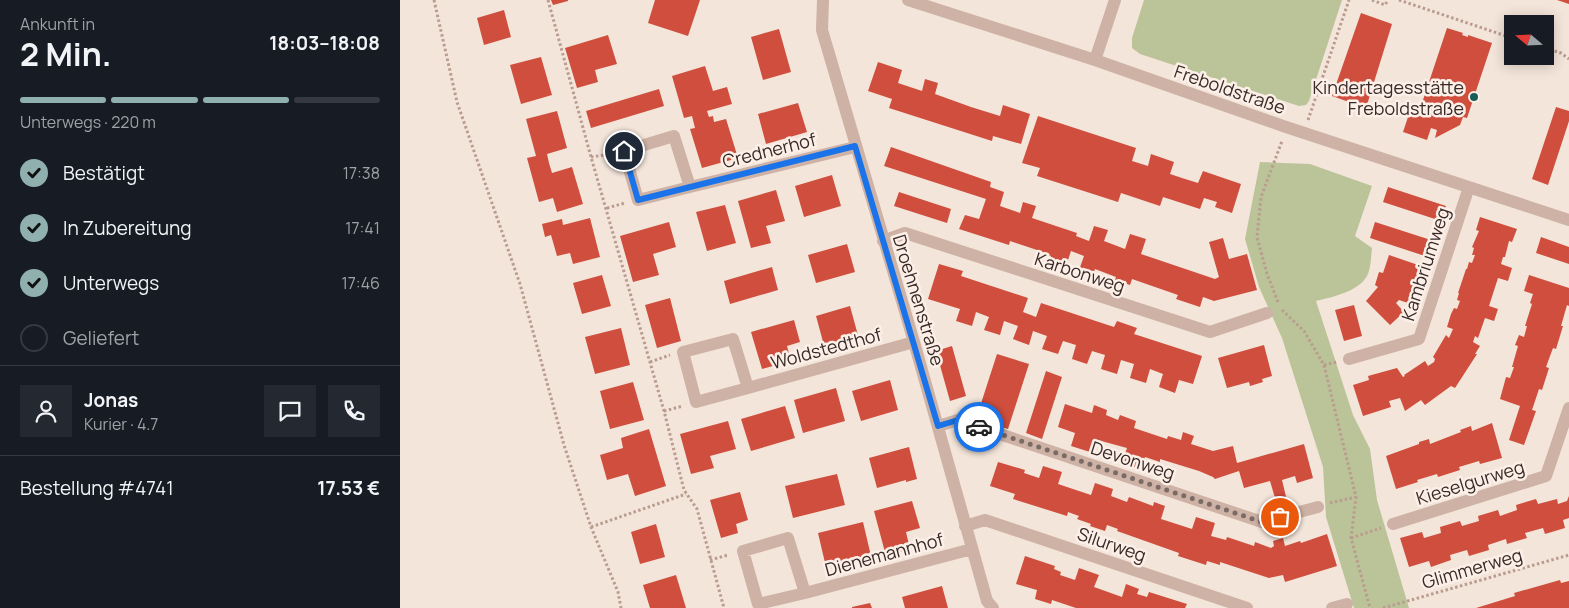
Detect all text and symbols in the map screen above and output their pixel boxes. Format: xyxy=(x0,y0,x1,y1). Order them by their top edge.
text: Ankunft in xyxy=(20,13,95,35)
north arrow xyxy=(1504,15,1554,65)
map controls xyxy=(1504,15,1554,65)
text: 18:03–18:08 xyxy=(269,30,380,56)
text: 2 Min. xyxy=(20,32,112,76)
street label: Freboldstraße xyxy=(1171,59,1289,119)
place label: Kindertagesstätte Freboldstraße xyxy=(1312,75,1464,120)
marker: Kindertagesstätte Freboldstraße xyxy=(1468,91,1480,103)
text: Unterwegs · 220 m xyxy=(20,111,156,133)
street label: Crednerhof xyxy=(720,127,819,173)
pin xyxy=(603,130,645,172)
icon: home xyxy=(610,137,638,165)
icon: check xyxy=(20,159,48,187)
text: Bestätigt xyxy=(63,160,145,186)
text: 17:38 xyxy=(343,162,380,184)
street label: Kambriumweg xyxy=(1395,204,1455,324)
icon: check xyxy=(20,214,48,242)
text: In Zubereitung xyxy=(63,215,191,241)
text: 17:41 xyxy=(345,217,380,239)
street label: Droehnenstraße xyxy=(888,232,950,368)
street label: Karbonweg xyxy=(1032,246,1128,298)
icon: check xyxy=(20,269,48,297)
text: Unterwegs xyxy=(63,270,159,296)
text: 17:46 xyxy=(342,272,380,294)
street label: Woldstedthof xyxy=(768,322,885,374)
text: Geliefert xyxy=(63,325,139,351)
button: person xyxy=(20,385,72,437)
button: chat xyxy=(264,385,316,437)
button: phone xyxy=(328,385,380,437)
text: Jonas xyxy=(84,387,138,413)
courier xyxy=(954,402,1004,452)
text: Kurier · 4.7 xyxy=(84,413,158,435)
icon: car xyxy=(965,413,993,441)
street label: Devonweg xyxy=(1088,435,1178,485)
street label: Kieselgurweg xyxy=(1413,454,1527,510)
text: Bestellung #4741 xyxy=(20,475,174,501)
text: 17.53 € xyxy=(317,475,380,501)
pin xyxy=(1259,496,1301,538)
icon: bag xyxy=(1266,503,1294,531)
street label: Silurweg xyxy=(1074,521,1150,567)
street label: Dienemannhof xyxy=(822,526,947,581)
street label: Glimmerweg xyxy=(1419,542,1525,594)

